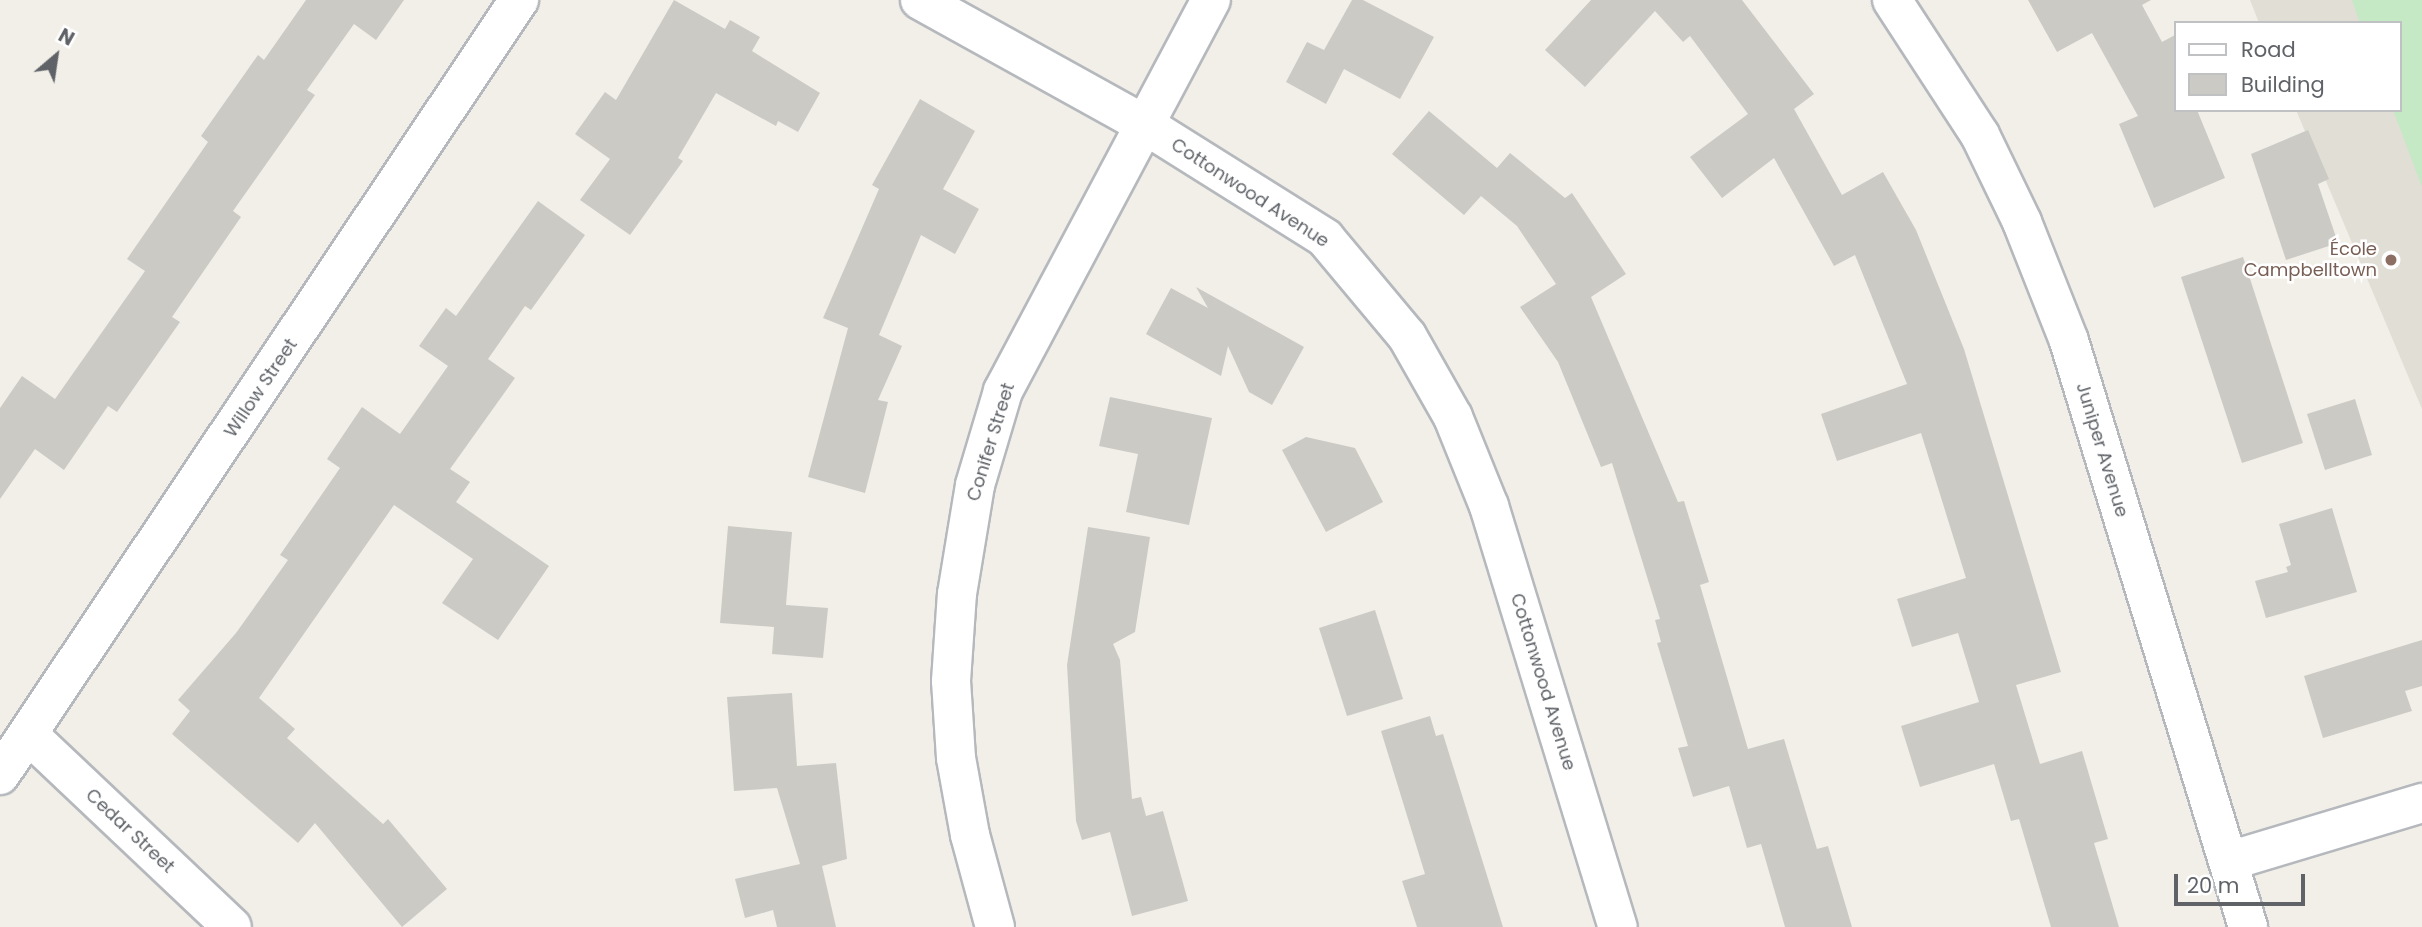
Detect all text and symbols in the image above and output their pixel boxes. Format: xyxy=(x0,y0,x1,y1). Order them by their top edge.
north arrow xyxy=(21,21,91,91)
legend xyxy=(2174,21,2401,112)
text: N xyxy=(54,22,79,52)
text: Road xyxy=(2241,35,2296,64)
text: Building xyxy=(2241,70,2325,99)
street label: Cottonwood Avenue xyxy=(1167,134,1333,252)
place label: École Campbelltown xyxy=(2244,239,2377,282)
marker: École Campbelltown xyxy=(2383,252,2399,268)
street label: Willow Street xyxy=(220,334,302,442)
street label: Conifer Street xyxy=(963,380,1019,504)
street label: Juniper Avenue xyxy=(2071,380,2133,520)
street label: Cottonwood Avenue xyxy=(1506,591,1580,773)
street label: Cedar Street xyxy=(81,784,179,878)
scale bar xyxy=(2177,860,2308,904)
text: 20 m xyxy=(2187,871,2240,900)

